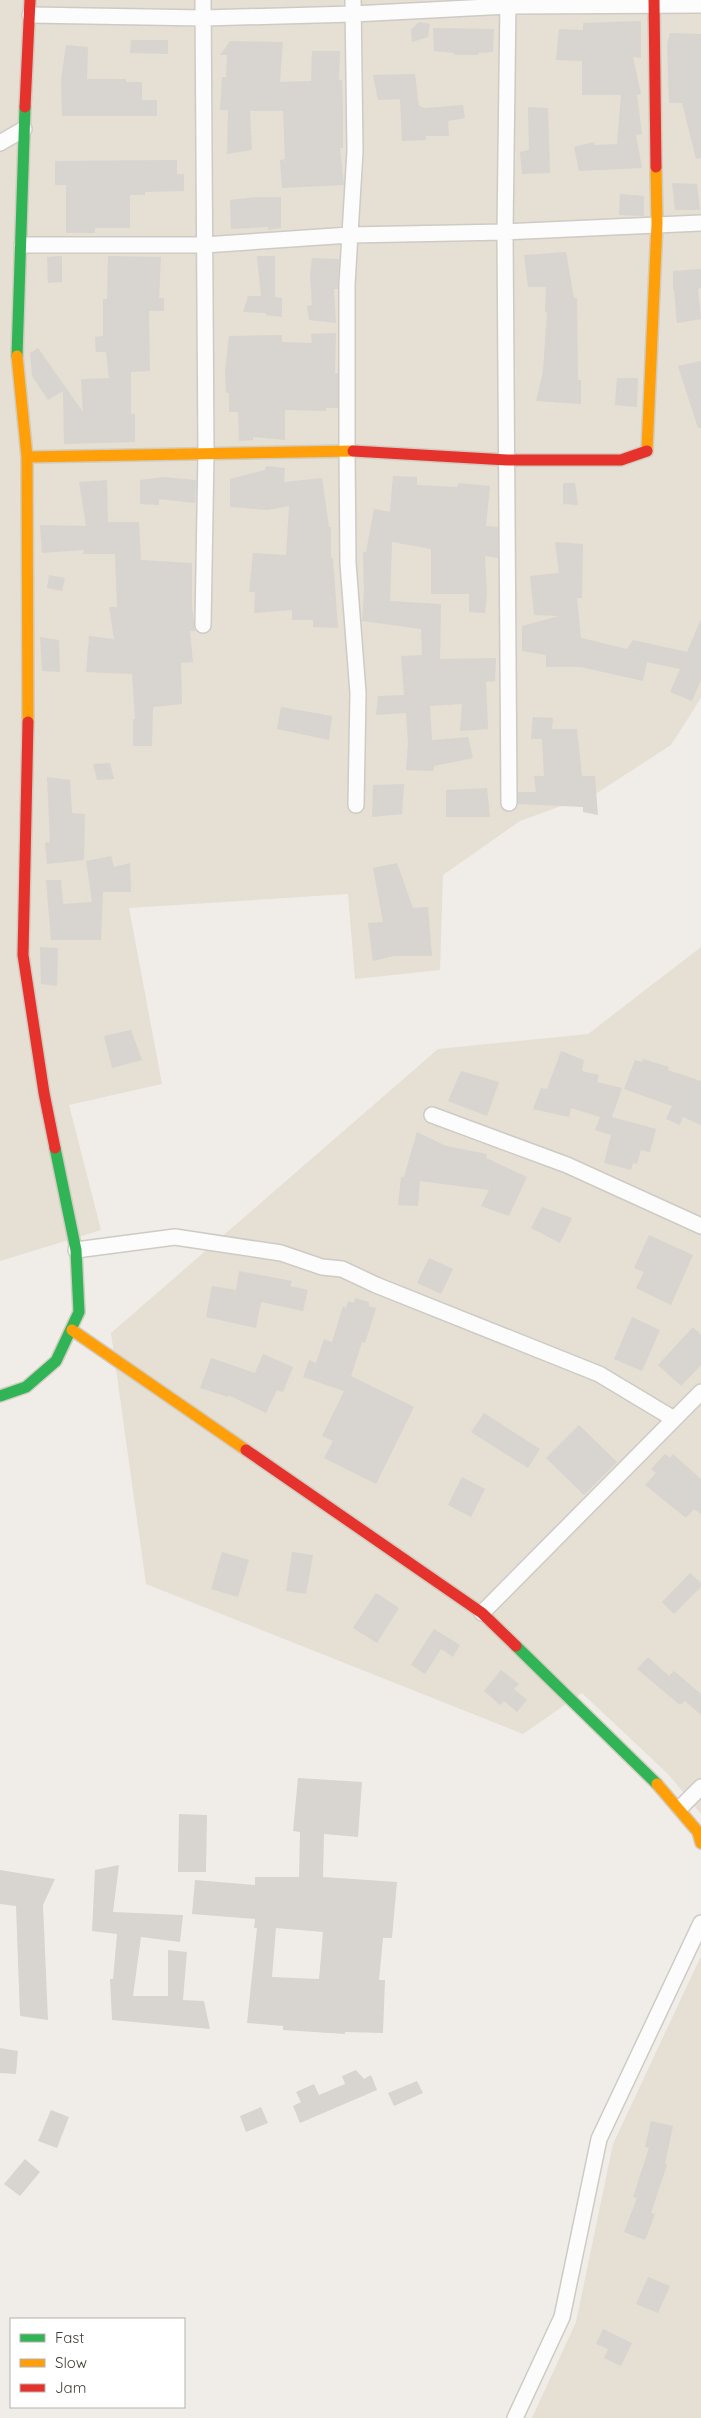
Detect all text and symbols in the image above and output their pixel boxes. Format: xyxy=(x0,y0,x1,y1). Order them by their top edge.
legend xyxy=(10,2318,185,2408)
text: Fast xyxy=(55,2328,84,2347)
text: Slow xyxy=(55,2353,87,2372)
text: Jam xyxy=(55,2378,86,2397)

